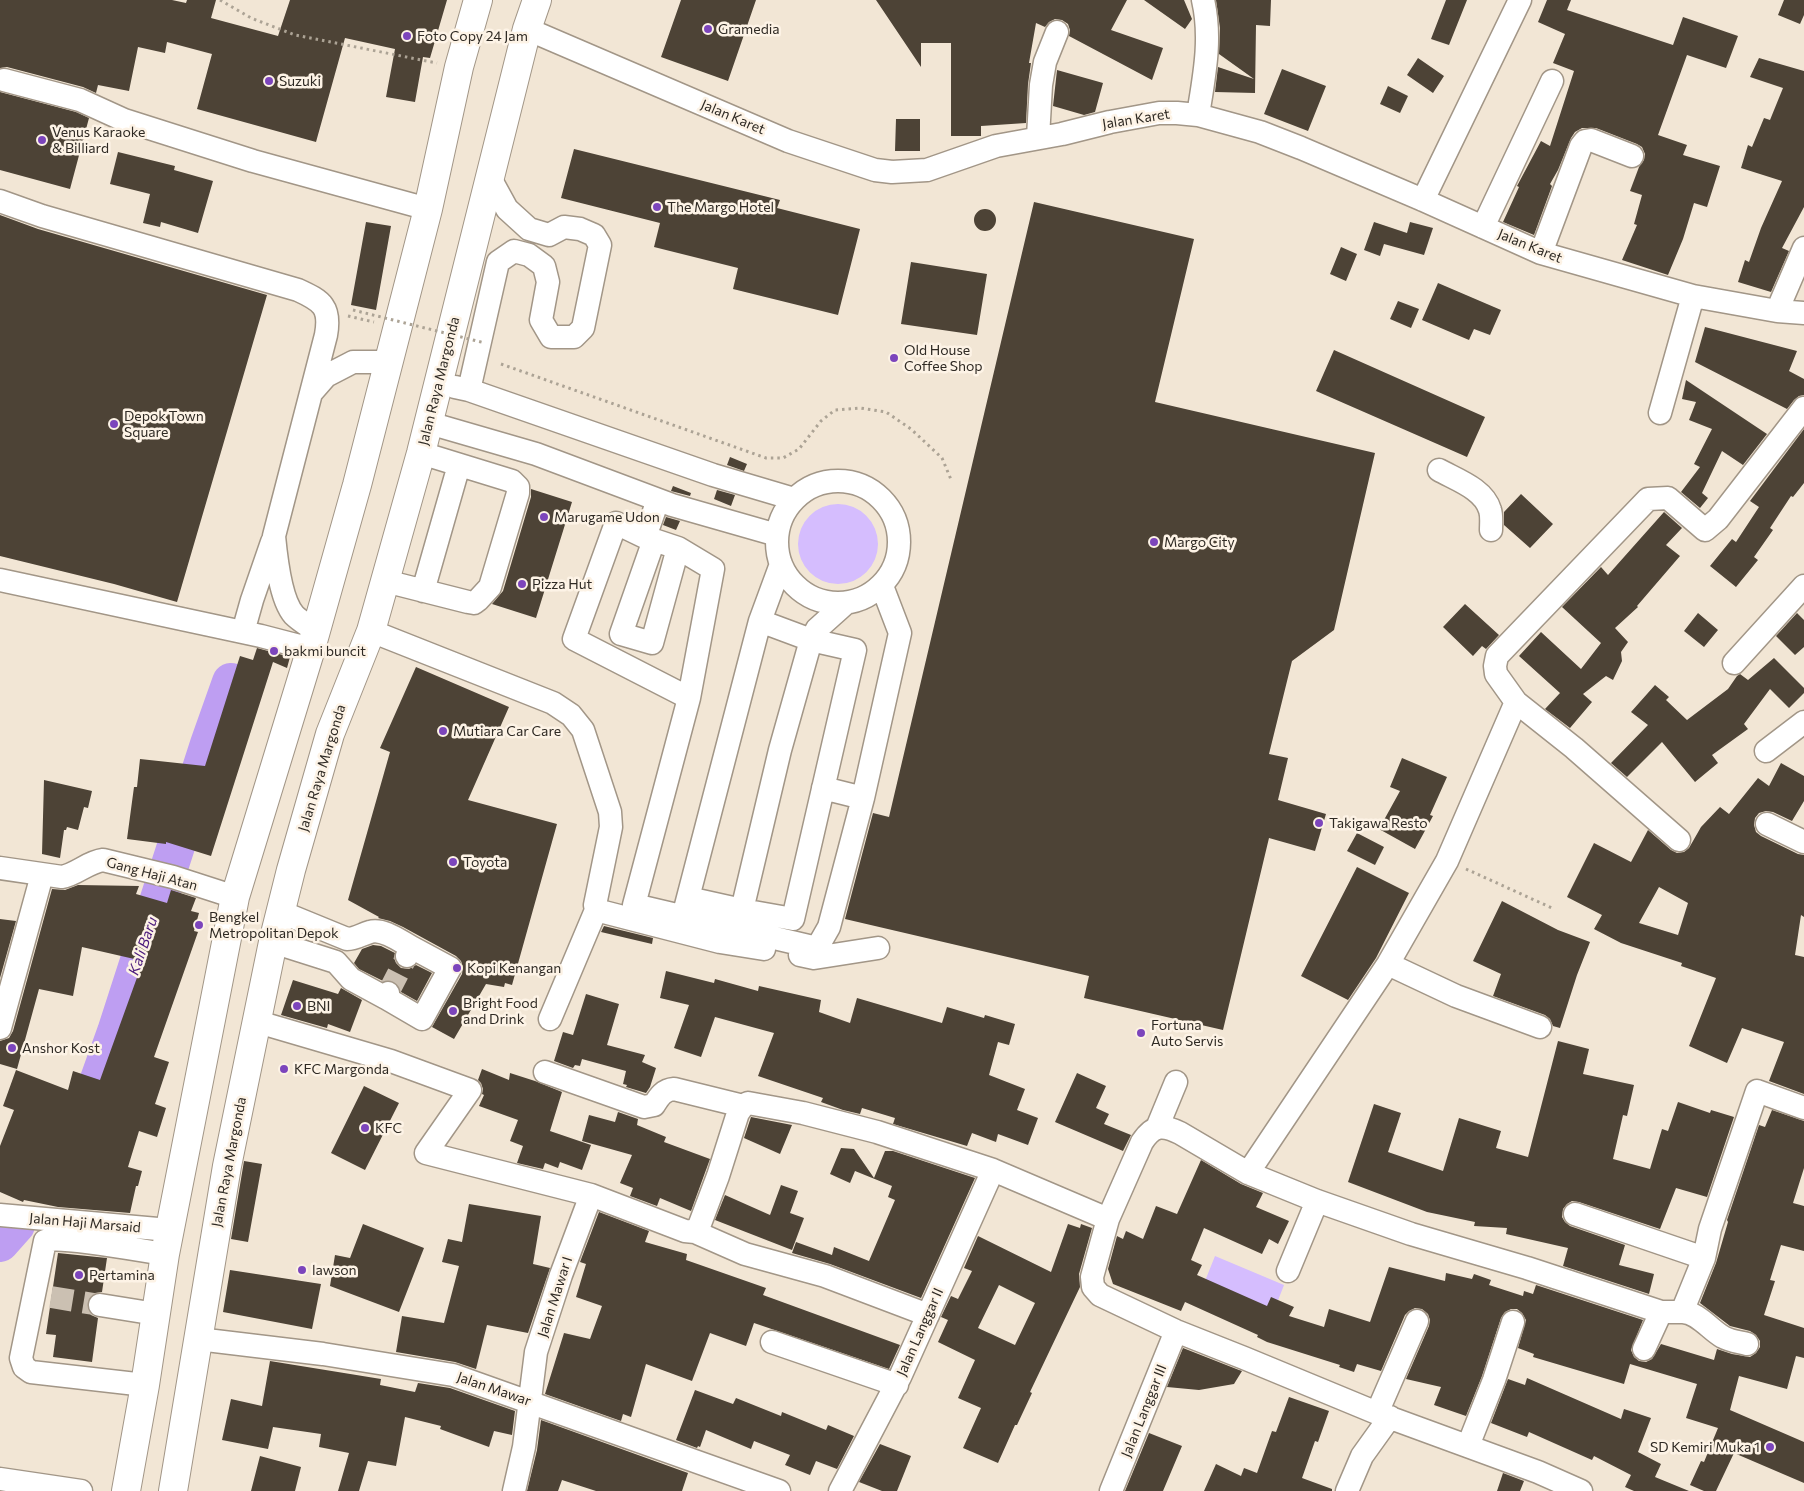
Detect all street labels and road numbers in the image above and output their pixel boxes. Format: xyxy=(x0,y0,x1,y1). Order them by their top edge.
street label: Jalan Karet xyxy=(698,96,768,138)
street label: Jalan Karet xyxy=(1101,105,1171,133)
street label: Jalan Karet xyxy=(1495,225,1565,267)
street label: Jalan Raya Margonda xyxy=(415,315,463,447)
street label: Jalan Raya Margonda xyxy=(295,702,349,834)
street label: Gang Haji Atan xyxy=(105,854,199,894)
street label: Jalan Raya Margonda xyxy=(208,1096,250,1228)
street label: Jalan Haji Marsaid xyxy=(29,1210,141,1236)
street label: Jalan Mawar I xyxy=(534,1254,576,1340)
street label: Jalan Langgar II xyxy=(893,1285,947,1379)
street label: Jalan Langgar III xyxy=(1118,1362,1170,1460)
street label: Jalan Mawar xyxy=(455,1368,533,1410)

